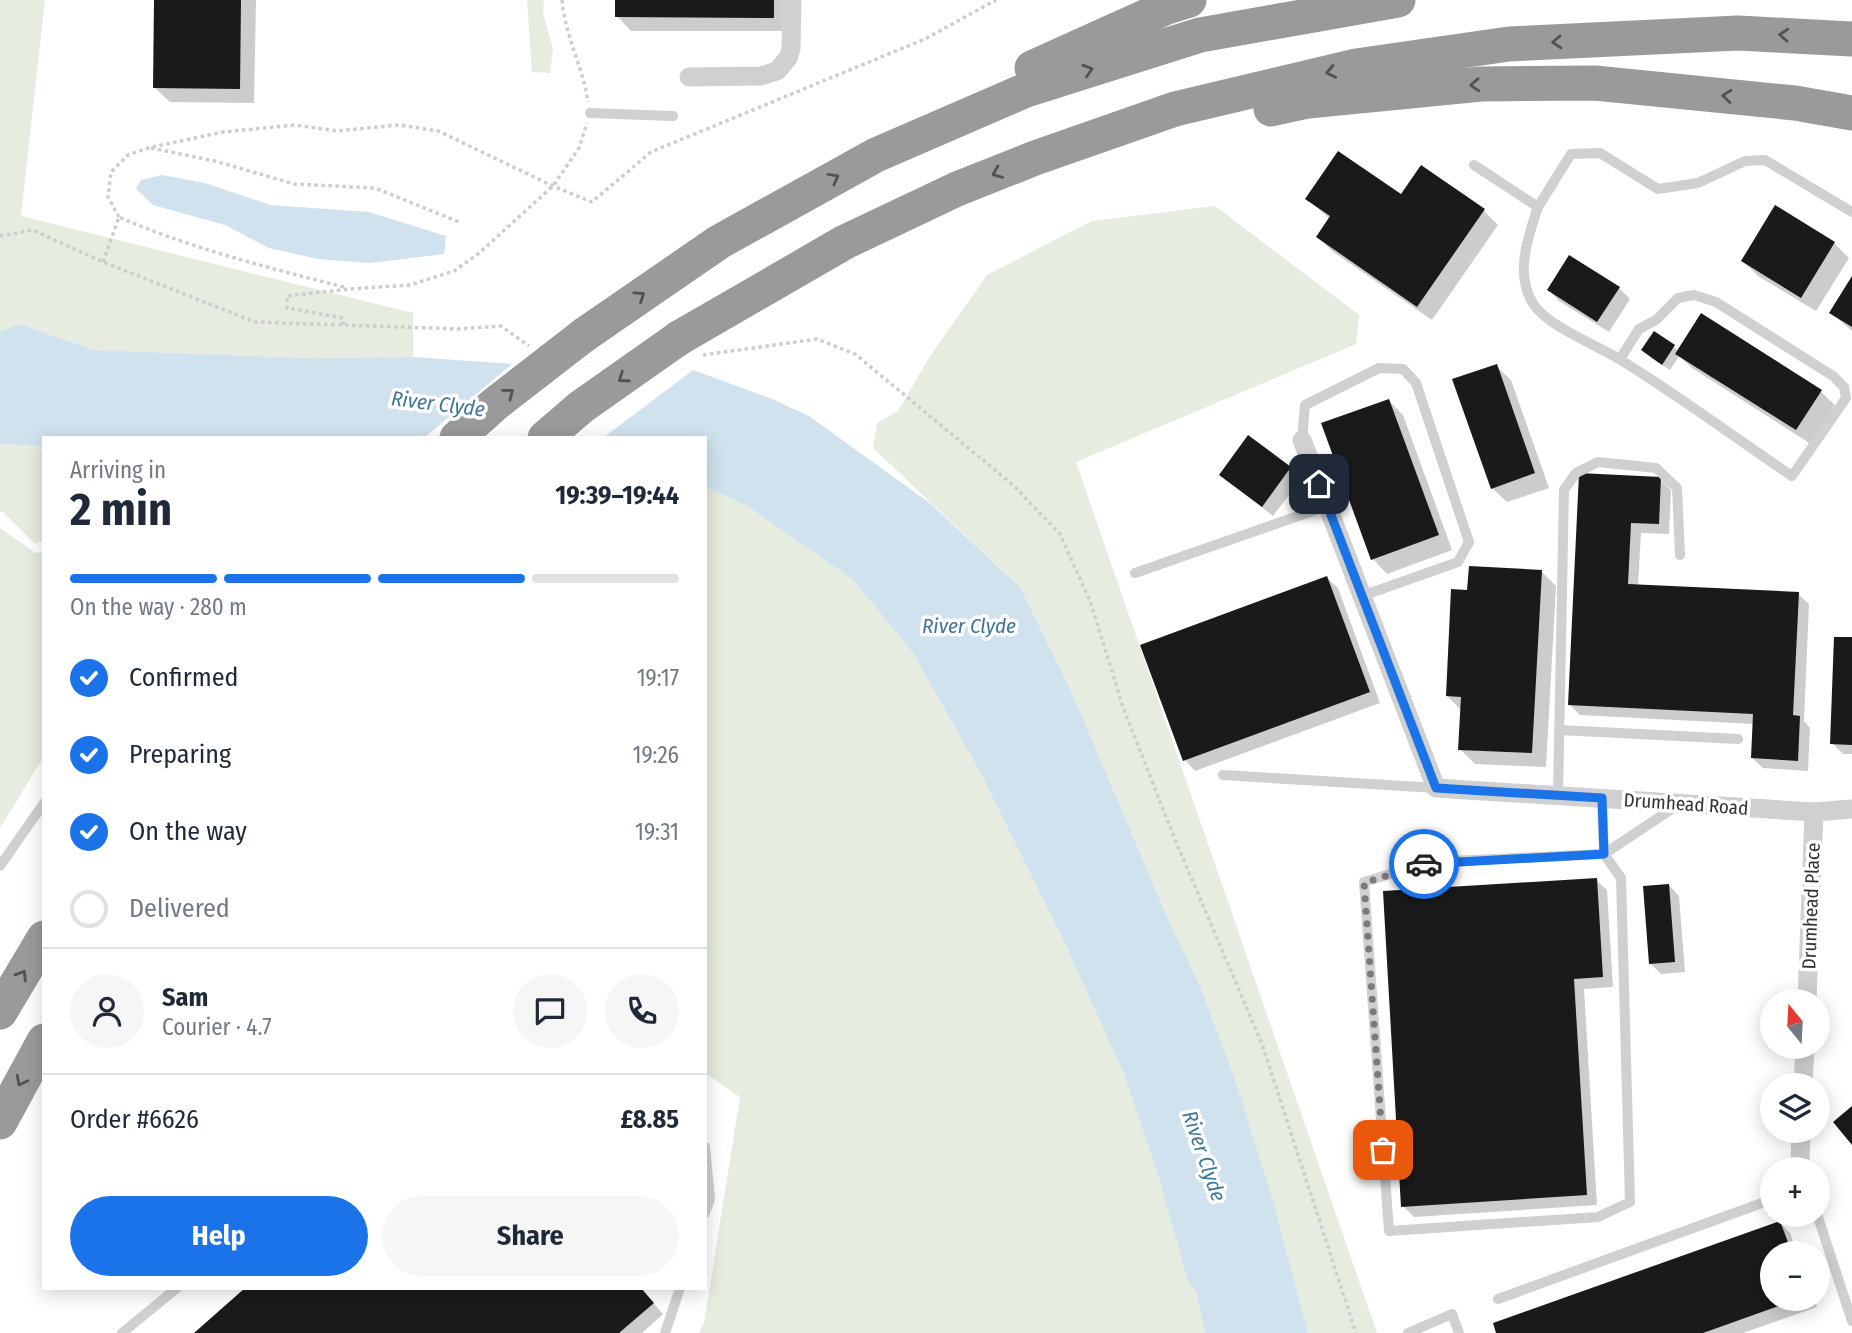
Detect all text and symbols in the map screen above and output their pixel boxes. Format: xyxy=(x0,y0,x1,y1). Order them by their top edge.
one-way arrow xyxy=(1778,28,1789,43)
one-way arrow xyxy=(1551,34,1562,49)
one-way arrow xyxy=(1082,64,1094,79)
one-way arrow xyxy=(1325,64,1337,78)
one-way arrow xyxy=(1470,77,1481,92)
one-way arrow xyxy=(1721,89,1732,104)
one-way arrow xyxy=(992,165,1004,179)
one-way arrow xyxy=(827,173,840,186)
one-way arrow xyxy=(632,292,645,304)
one-way arrow xyxy=(618,369,631,382)
water label: River Clyde xyxy=(390,385,486,423)
one-way arrow xyxy=(501,389,514,401)
pin xyxy=(1289,454,1349,514)
text: Arriving in xyxy=(70,456,166,484)
icon: home xyxy=(1300,465,1338,503)
text: 19:39–19:44 xyxy=(555,480,679,511)
text: 2 min xyxy=(70,482,172,537)
text: On the way · 280 m xyxy=(70,593,247,621)
water label: River Clyde xyxy=(922,613,1016,639)
icon: check xyxy=(70,659,108,697)
text: Confirmed xyxy=(129,662,239,693)
text: 19:17 xyxy=(637,664,679,692)
icon: check xyxy=(70,736,108,774)
text: Preparing xyxy=(129,739,231,770)
text: 19:26 xyxy=(632,741,679,769)
street label: Drumhead Road xyxy=(1623,788,1749,820)
icon: check xyxy=(70,813,108,851)
text: On the way xyxy=(129,816,247,847)
text: 19:31 xyxy=(635,818,679,846)
courier xyxy=(1389,829,1459,899)
street label: Drumhead Place xyxy=(1797,842,1825,970)
icon: car xyxy=(1405,845,1443,883)
text: Delivered xyxy=(129,893,230,924)
one-way arrow xyxy=(14,969,27,982)
button: person xyxy=(70,974,144,1048)
button: chat xyxy=(513,974,587,1048)
button: phone xyxy=(605,974,679,1048)
text: Sam xyxy=(162,982,208,1013)
north arrow xyxy=(1760,989,1830,1059)
map controls xyxy=(1760,989,1830,1311)
text: Courier · 4.7 xyxy=(162,1013,272,1041)
button: layers xyxy=(1760,1073,1830,1143)
one-way arrow xyxy=(16,1074,29,1086)
text: Order #6626 xyxy=(70,1104,199,1135)
text: £8.85 xyxy=(621,1104,679,1135)
water label: River Clyde xyxy=(1176,1107,1232,1205)
pin xyxy=(1353,1120,1413,1180)
icon: bag xyxy=(1364,1131,1402,1169)
button: + xyxy=(1760,1157,1830,1227)
button: Help xyxy=(70,1196,368,1276)
button: Share xyxy=(382,1196,679,1276)
button: − xyxy=(1760,1241,1830,1311)

